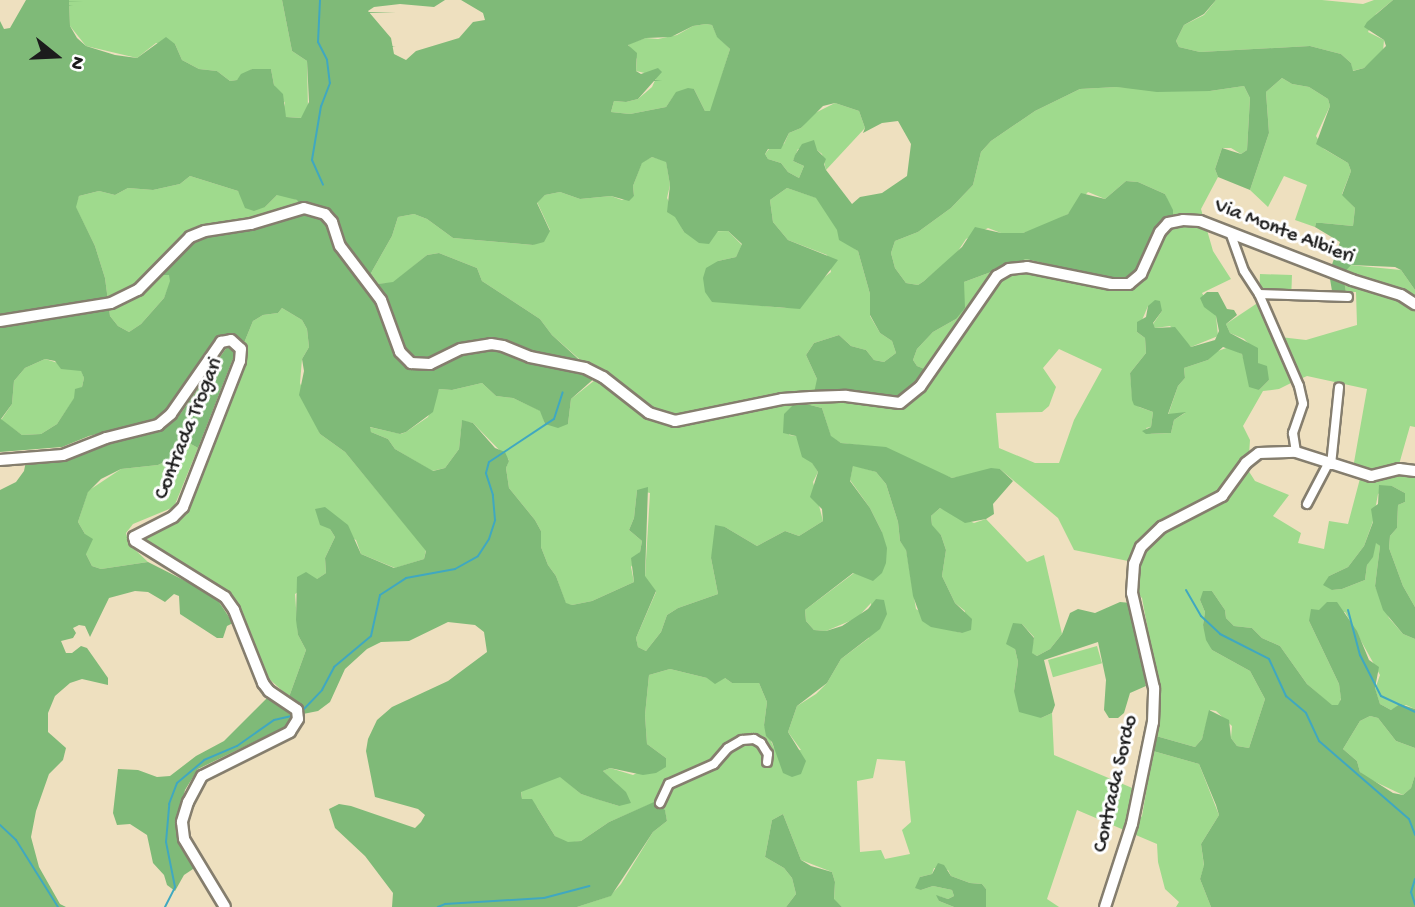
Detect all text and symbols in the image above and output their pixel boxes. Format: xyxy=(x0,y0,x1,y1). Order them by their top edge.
north arrow xyxy=(21,21,91,91)
text: N xyxy=(64,53,89,72)
street label: Via Monte Albieri xyxy=(1210,195,1358,271)
street label: Contrada Trogari xyxy=(150,354,230,504)
street label: Contrada Sordo xyxy=(1089,713,1145,855)

